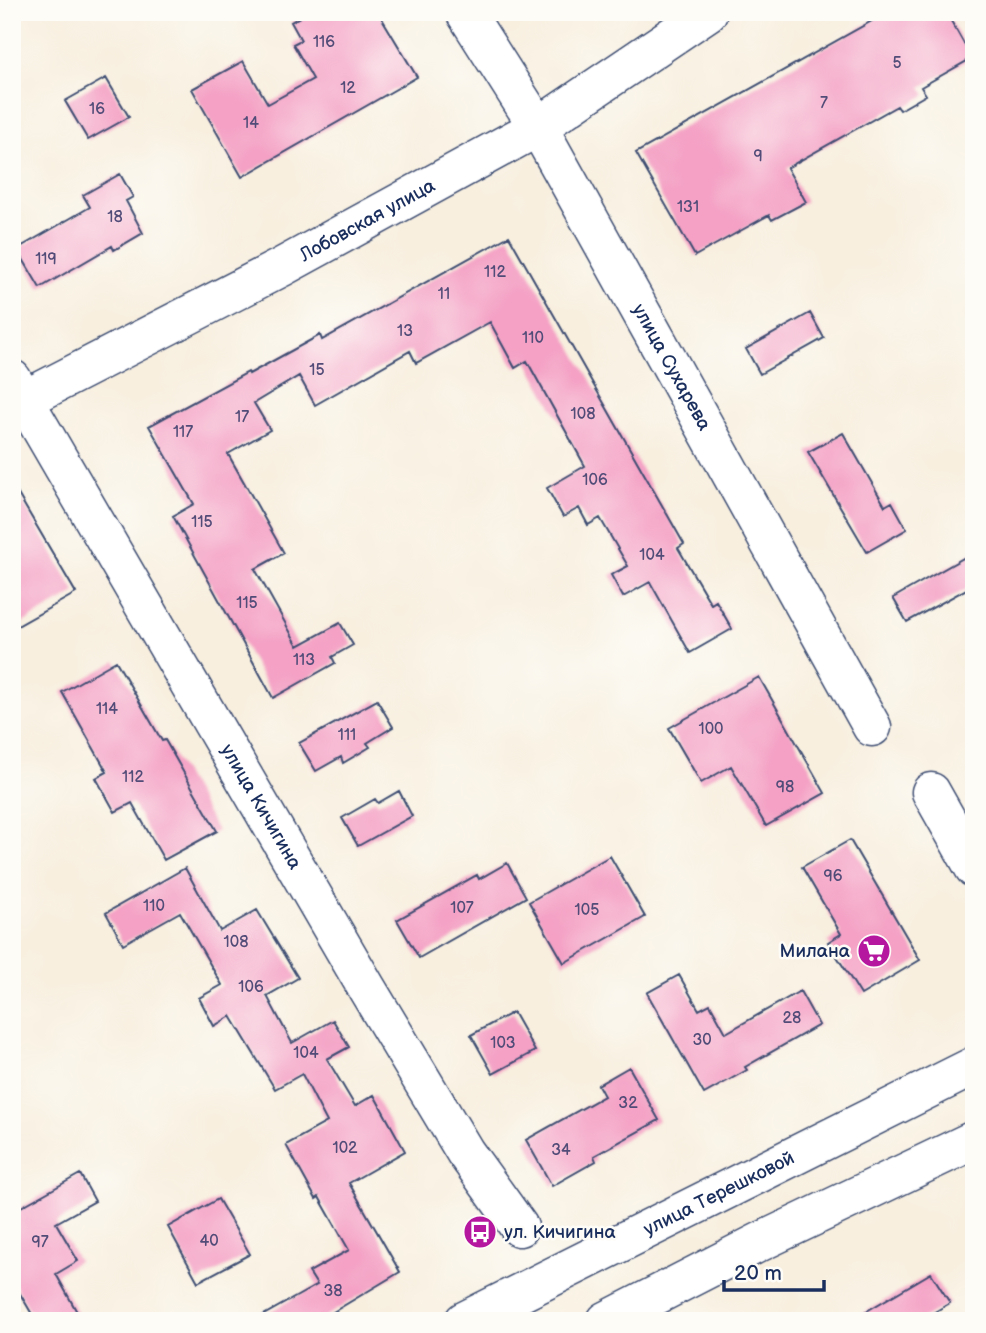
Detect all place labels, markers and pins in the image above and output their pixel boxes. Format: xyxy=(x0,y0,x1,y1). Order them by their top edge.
supermarket icon: Милана xyxy=(855,932,893,970)
place label: Милана xyxy=(780,940,850,963)
bus stop icon: ул. Кичигина xyxy=(461,1213,499,1251)
place label: ул. Кичигина xyxy=(504,1221,616,1244)

